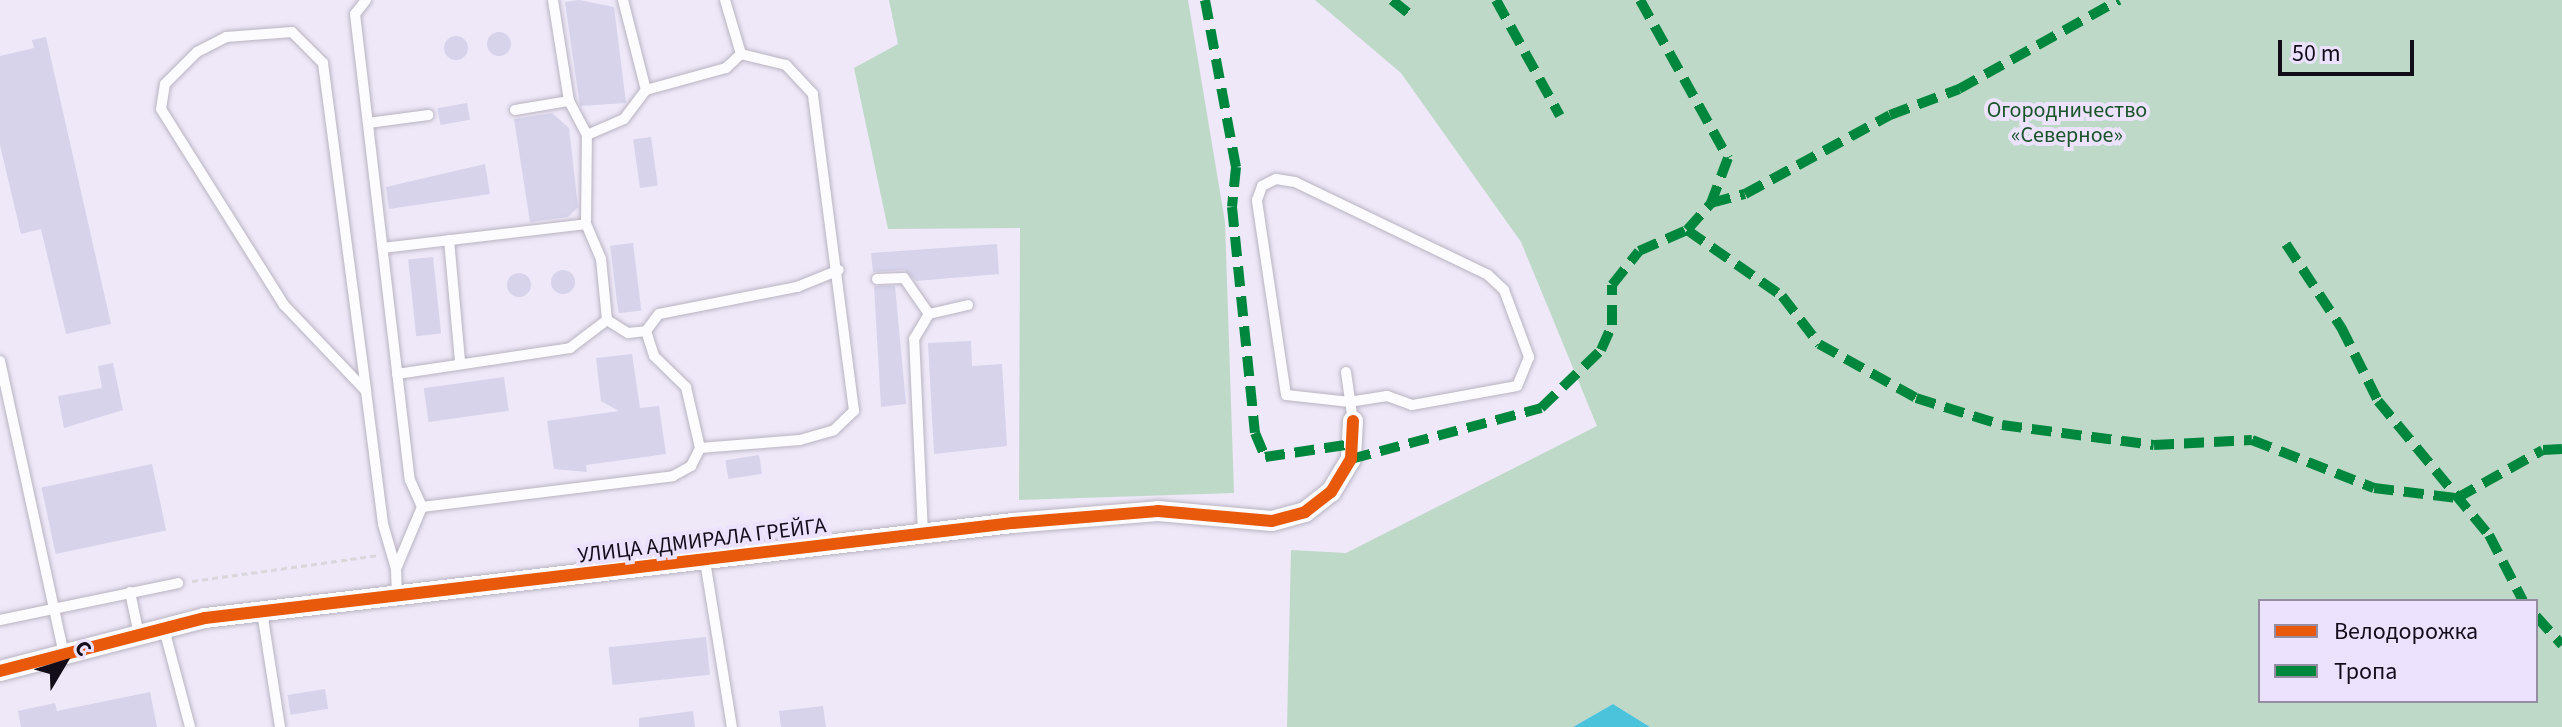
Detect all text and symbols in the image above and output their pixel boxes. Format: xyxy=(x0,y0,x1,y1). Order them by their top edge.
scale bar xyxy=(2282,24,2418,74)
text: 50 m xyxy=(2292,36,2341,71)
park label: Огородничество «Северное» xyxy=(1987,97,2147,148)
street label: УЛИЦА АДМИРАЛА ГРЕЙГА xyxy=(576,513,828,569)
legend xyxy=(2258,599,2538,703)
text: Велодорожка xyxy=(2334,614,2478,649)
north arrow xyxy=(24,623,104,703)
text: С xyxy=(66,633,99,663)
text: Тропа xyxy=(2334,654,2397,689)

